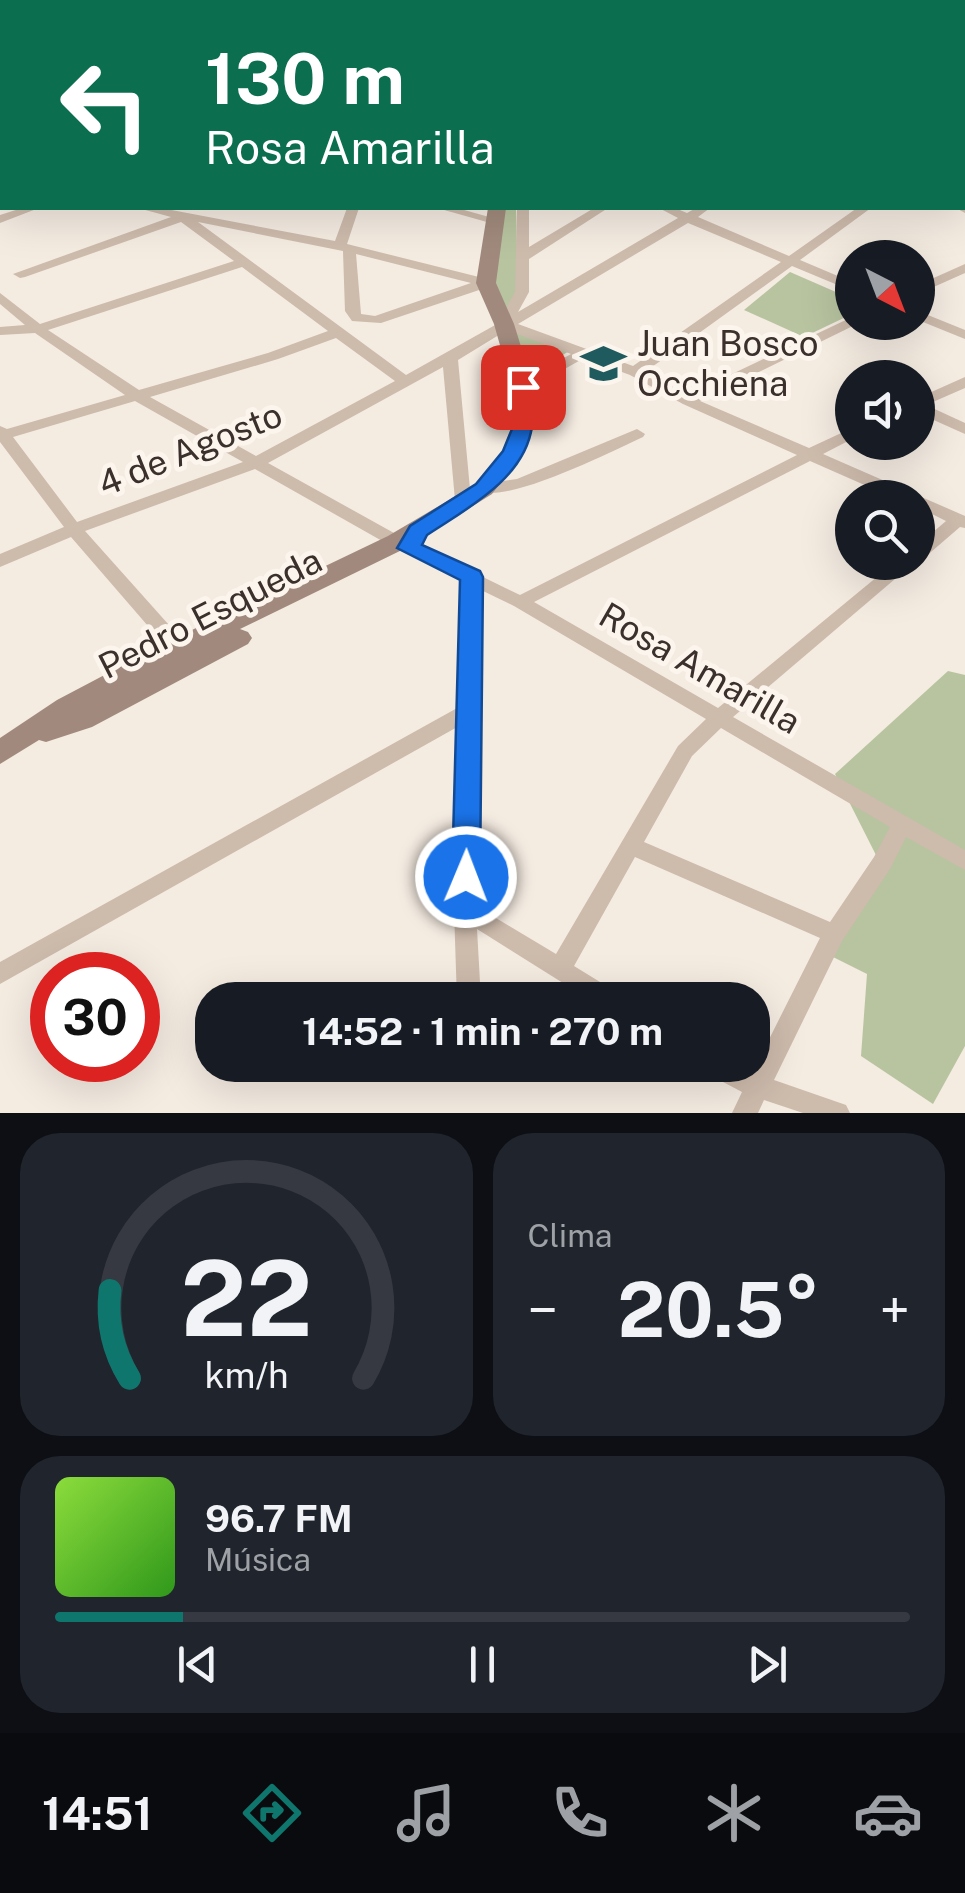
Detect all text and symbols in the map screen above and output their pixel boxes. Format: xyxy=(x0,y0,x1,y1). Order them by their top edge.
text: 130 m xyxy=(205,37,405,120)
icon: left xyxy=(40,40,170,170)
text: Rosa Amarilla xyxy=(205,121,495,174)
north arrow xyxy=(835,240,935,340)
map controls xyxy=(835,240,935,580)
place label: Juan Bosco Occhiena xyxy=(637,323,819,404)
school or university icon: Juan Bosco Occhiena xyxy=(580,339,628,387)
pin xyxy=(481,345,566,430)
icon: arrive xyxy=(496,360,551,415)
button: sound xyxy=(835,360,935,460)
street label: 4 de Agosto xyxy=(92,394,288,504)
button: search xyxy=(835,480,935,580)
street label: Pedro Esqueda xyxy=(92,539,328,687)
street label: Rosa Amarilla xyxy=(592,594,808,742)
position arrow xyxy=(414,825,518,929)
speed limit sign: 30 xyxy=(30,952,160,1082)
text: 14:52 · 1 min · 270 m xyxy=(302,1009,663,1054)
text: Clima xyxy=(528,1217,613,1254)
text: 22 xyxy=(180,1237,312,1359)
text: 20.5° xyxy=(618,1266,820,1354)
text: − xyxy=(528,1278,558,1342)
text: + xyxy=(879,1278,910,1342)
text: km/h xyxy=(204,1354,288,1396)
text: 96.7 FM xyxy=(205,1496,353,1541)
text: Música xyxy=(205,1541,311,1578)
icon: previous xyxy=(170,1637,225,1692)
icon: pause xyxy=(455,1637,510,1692)
icon: next xyxy=(740,1637,795,1692)
icon: directions xyxy=(237,1778,307,1848)
icon: music xyxy=(391,1778,461,1848)
icon: phone xyxy=(545,1778,615,1848)
icon: climate xyxy=(699,1778,769,1848)
icon: car xyxy=(853,1778,923,1848)
text: 14:51 xyxy=(42,1787,153,1840)

